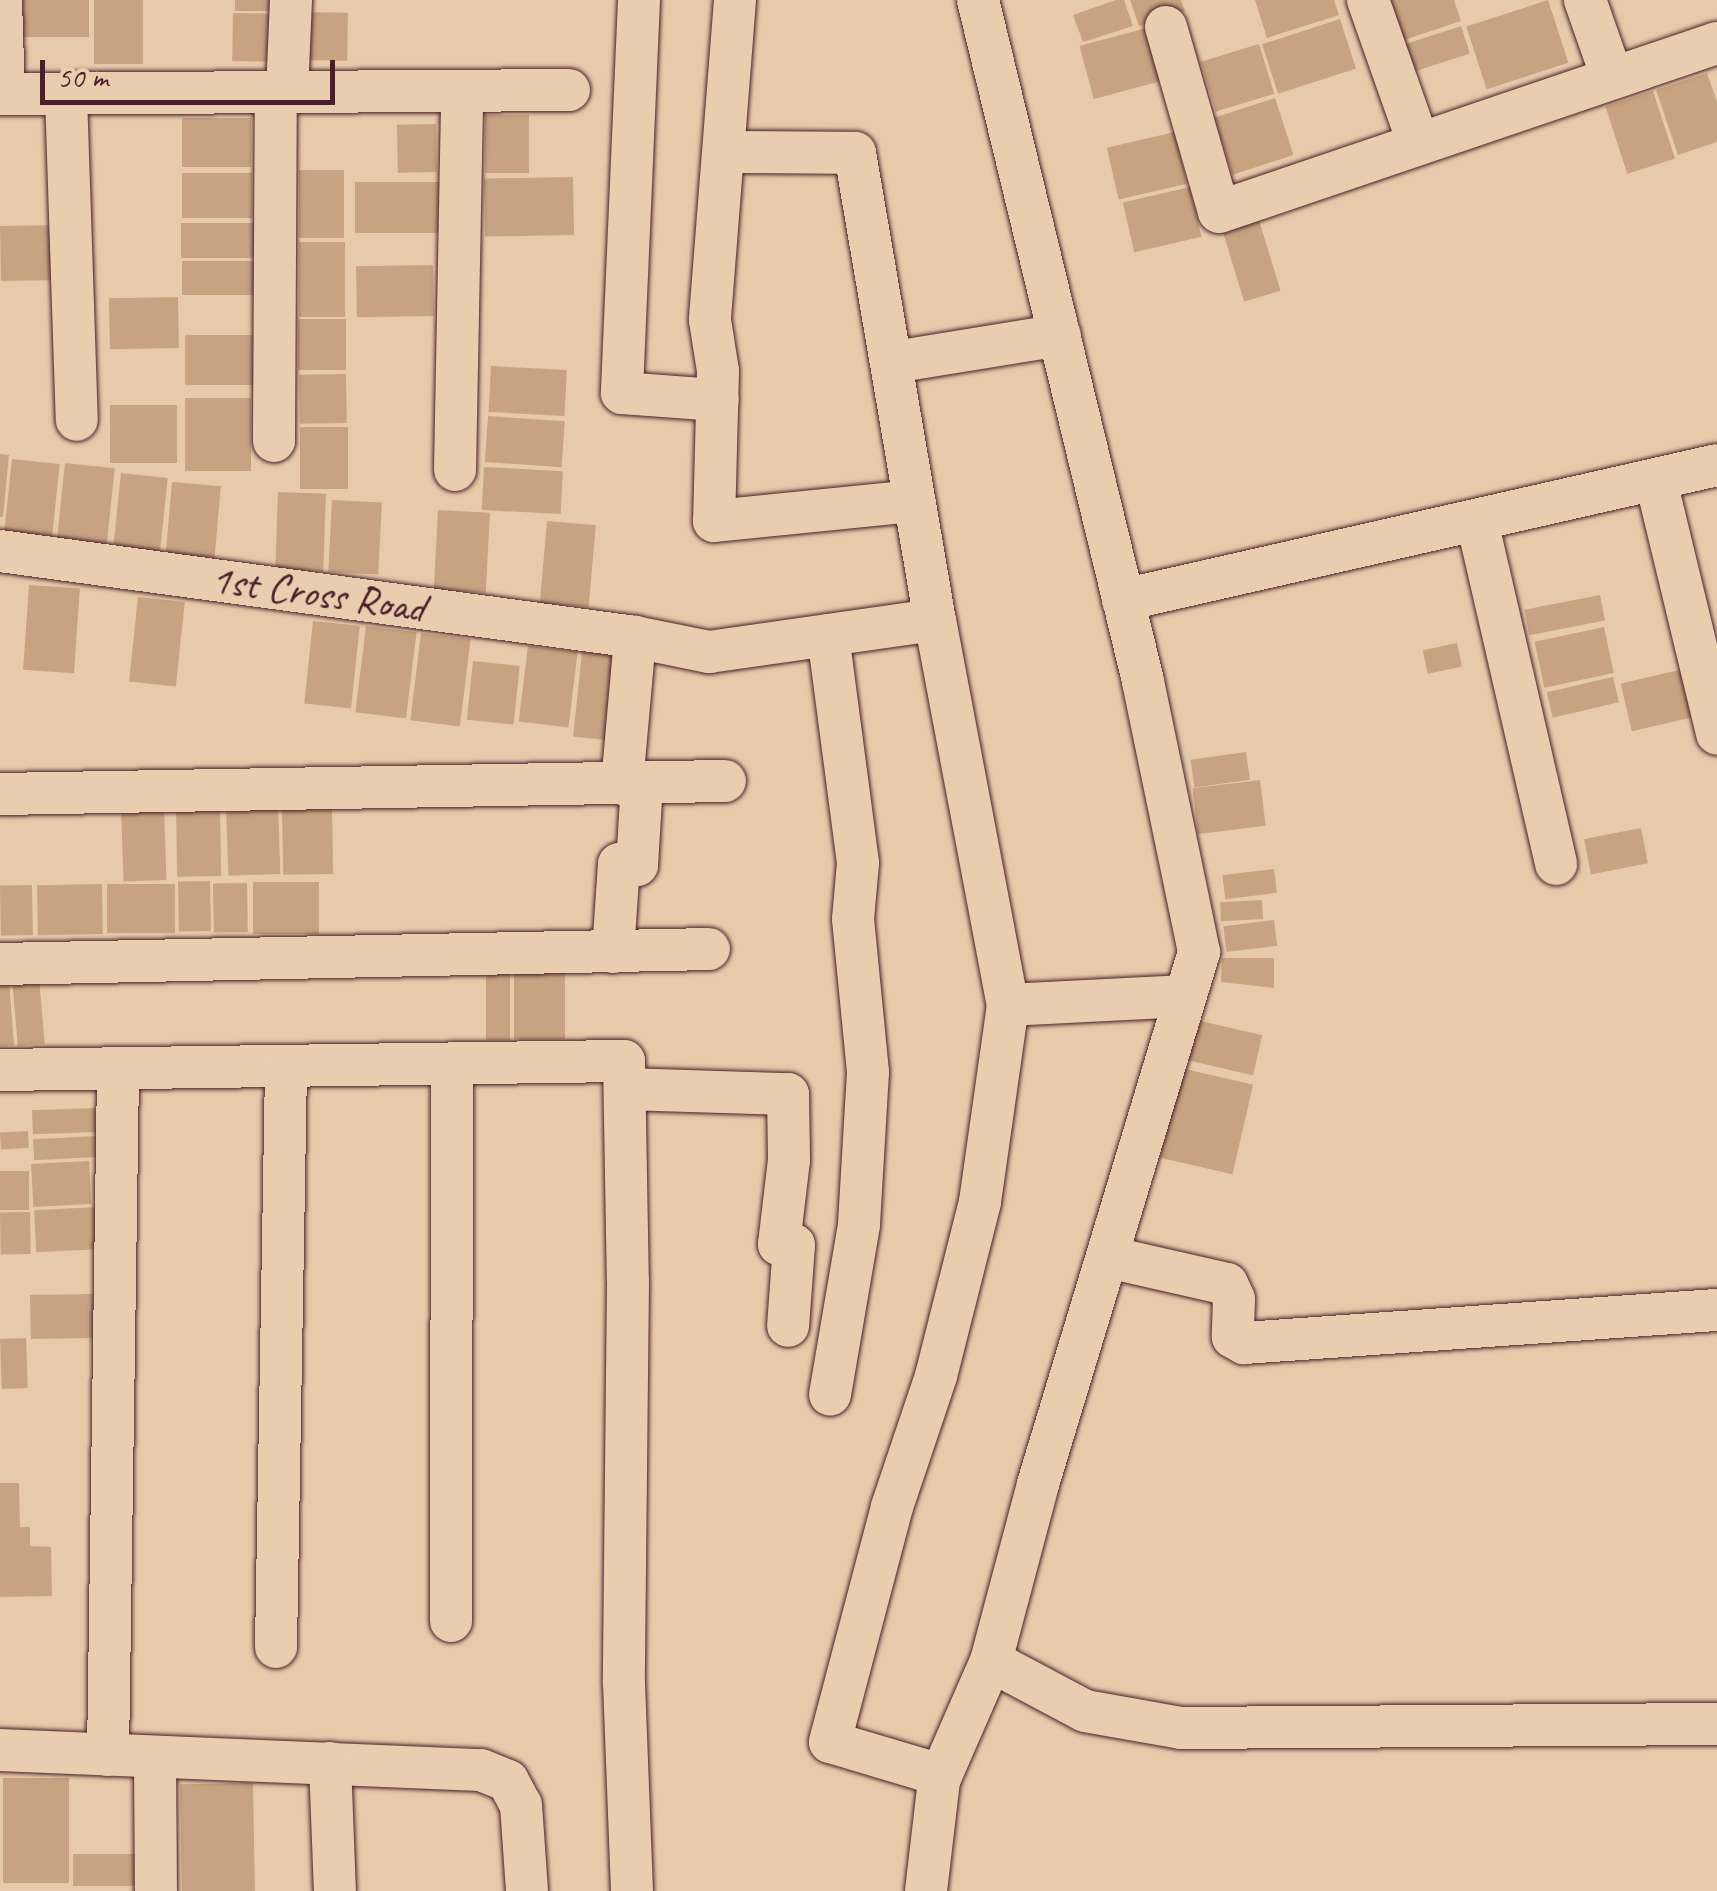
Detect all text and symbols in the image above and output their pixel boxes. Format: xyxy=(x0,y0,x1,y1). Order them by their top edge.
scale bar xyxy=(45,40,340,102)
text: 50 m xyxy=(57,58,108,96)
street label: 1st Cross Road xyxy=(207,554,429,634)

